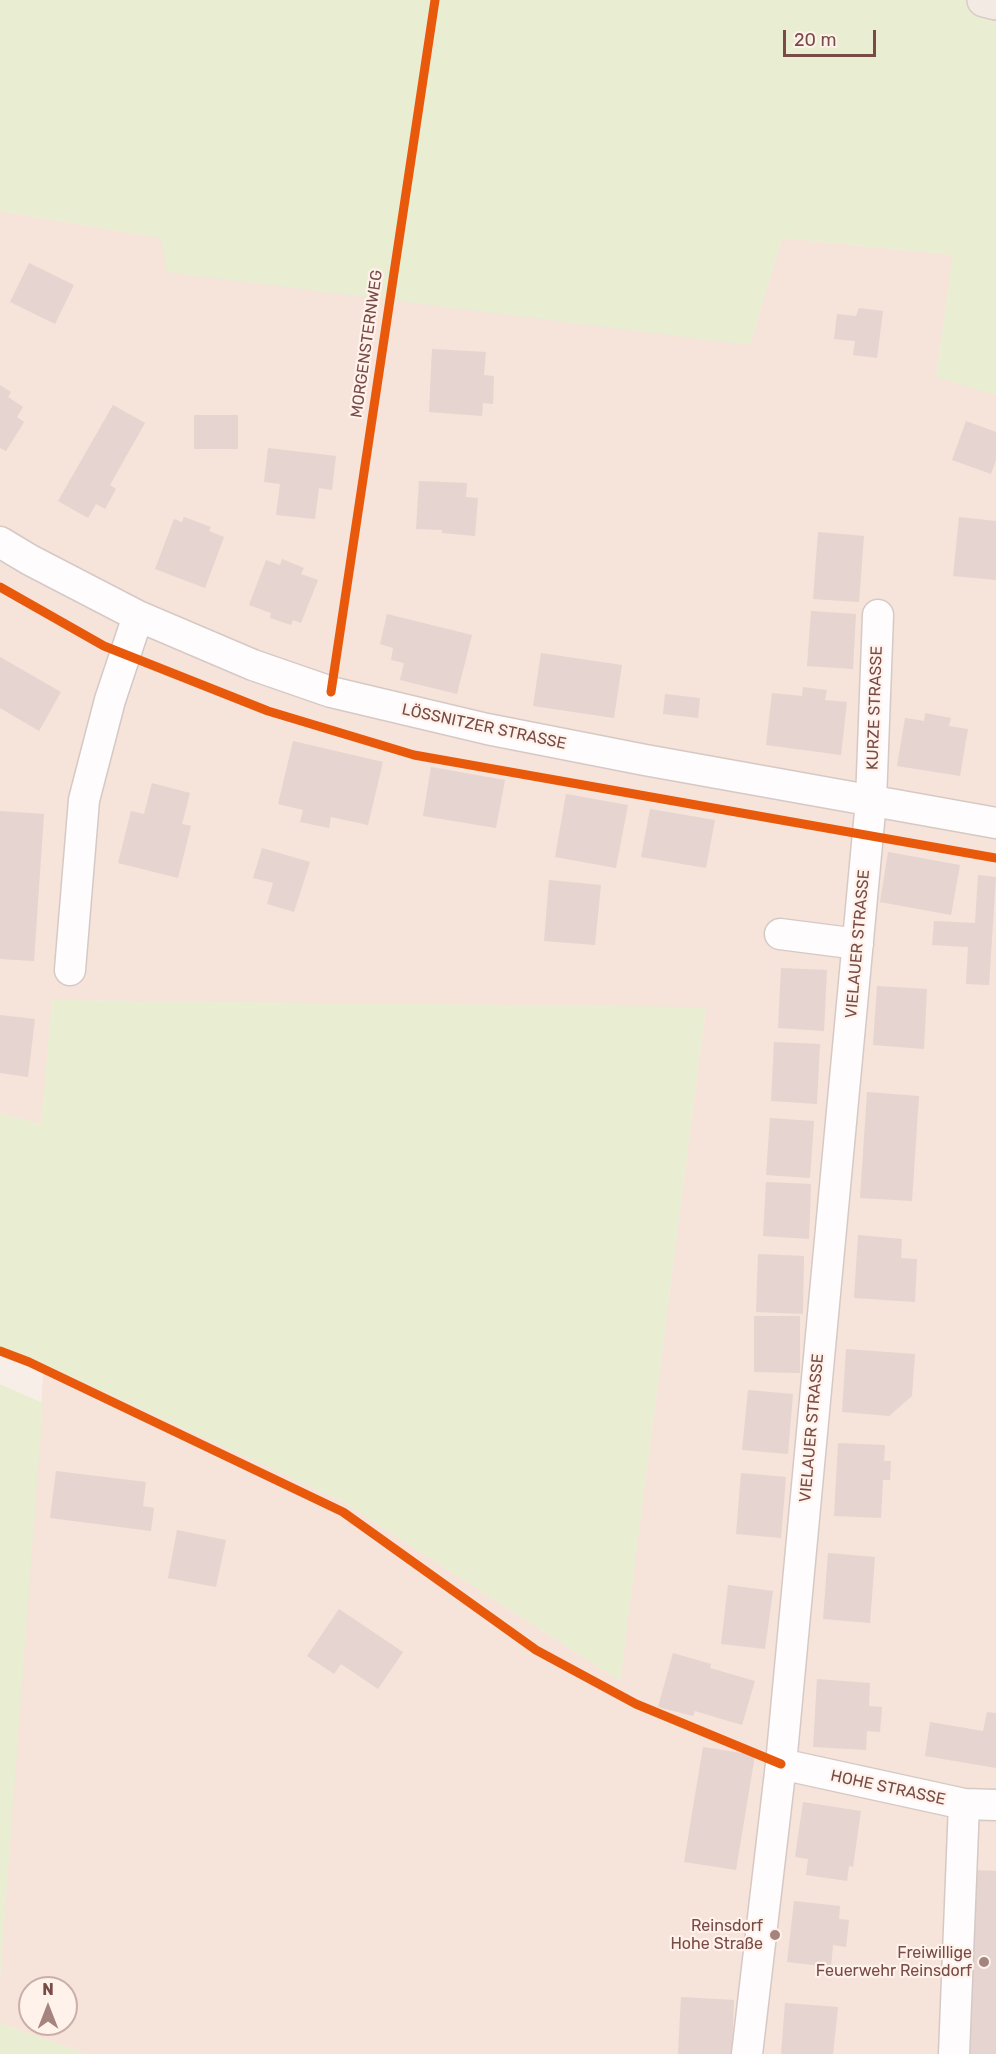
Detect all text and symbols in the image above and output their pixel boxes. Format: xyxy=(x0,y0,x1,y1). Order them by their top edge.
scale bar xyxy=(786,18,879,56)
text: 20 m xyxy=(794,29,836,51)
street label: MORGENSTERNWEG xyxy=(347,269,387,419)
street label: KURZE STRASSE xyxy=(863,646,887,770)
street label: LÖSSNITZER STRASSE xyxy=(400,700,568,754)
street label: VIELAUER STRASSE xyxy=(842,869,874,1019)
street label: VIELAUER STRASSE xyxy=(796,1353,828,1503)
street label: HOHE STRASSE xyxy=(829,1766,947,1810)
place label: Reinsdorf Hohe Straße xyxy=(670,1916,763,1954)
marker: Reinsdorf Hohe Straße xyxy=(768,1928,782,1942)
place label: Freiwillige Feuerwehr Reinsdorf xyxy=(816,1943,972,1981)
marker: Freiwillige Feuerwehr Reinsdorf xyxy=(977,1955,991,1969)
north arrow xyxy=(18,1976,78,2036)
text: N xyxy=(42,1980,54,1999)

